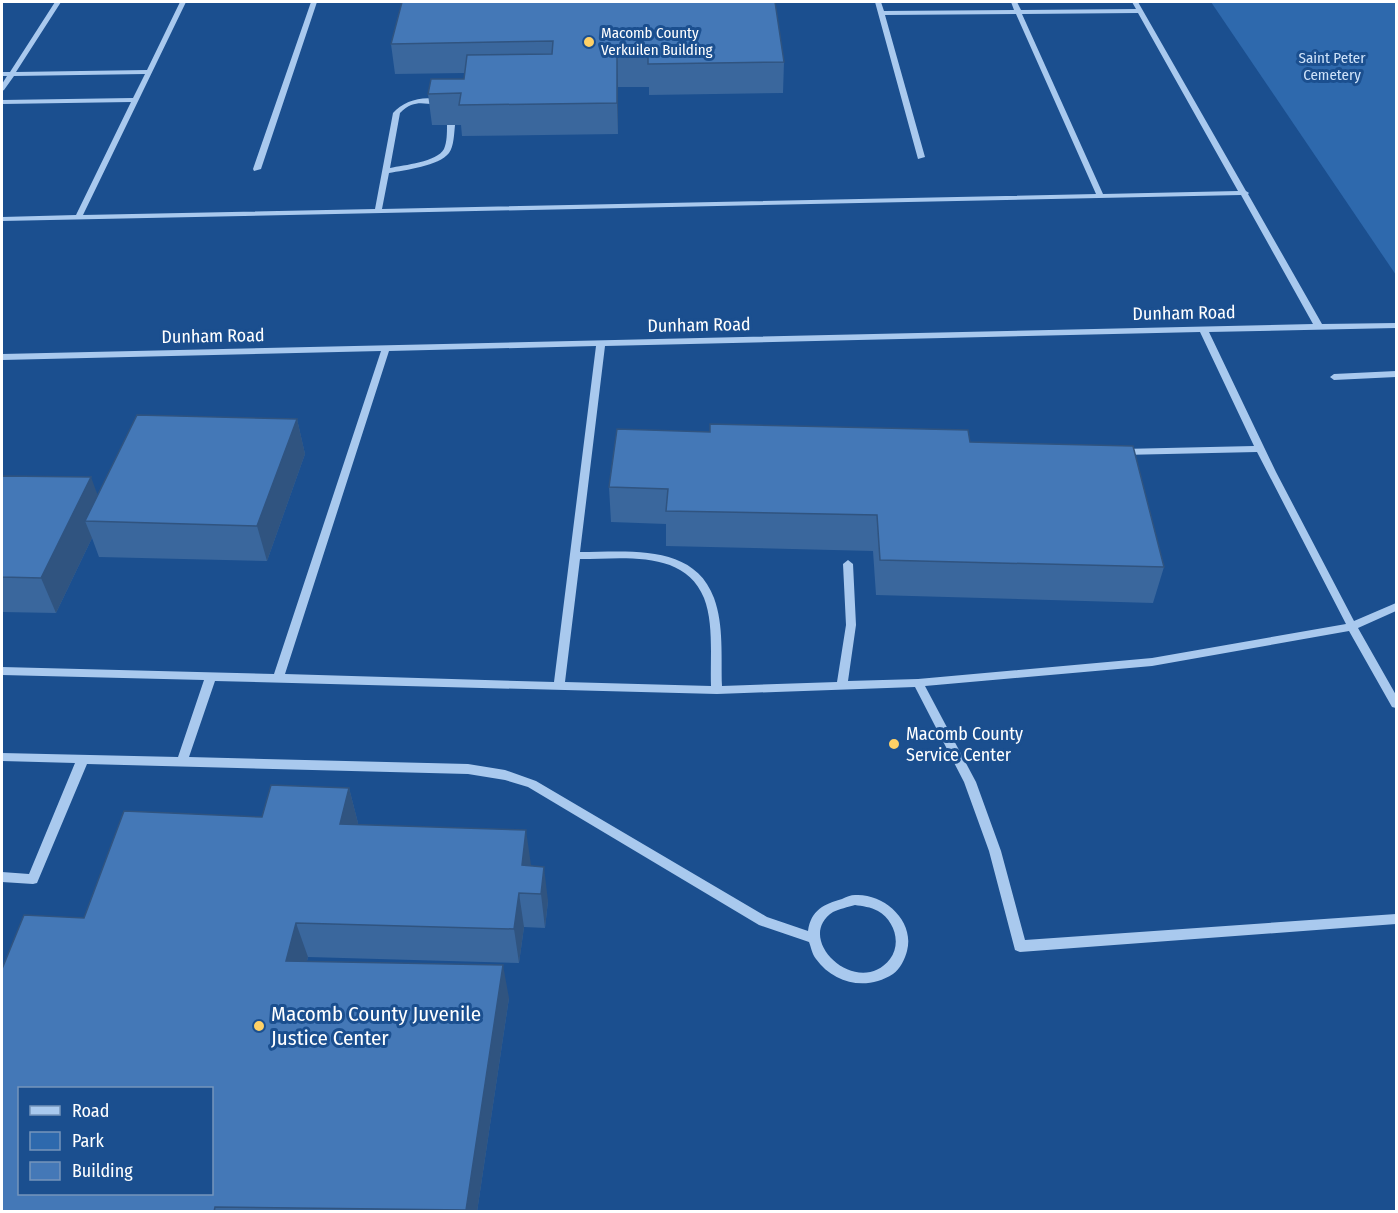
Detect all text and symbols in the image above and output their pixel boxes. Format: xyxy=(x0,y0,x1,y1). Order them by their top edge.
place label: Macomb County Verkuilen Building xyxy=(601,24,713,59)
marker: Macomb County Verkuilen Building xyxy=(582,35,596,49)
park label: Saint Peter Cemetery xyxy=(1298,49,1366,84)
street label: Dunham Road xyxy=(1132,301,1236,325)
street label: Dunham Road xyxy=(647,313,751,337)
street label: Dunham Road xyxy=(161,324,265,348)
place label: Macomb County Service Center xyxy=(906,723,1023,766)
marker: Macomb County Service Center xyxy=(887,737,901,751)
place label: Macomb County Juvenile Justice Center xyxy=(271,1001,481,1051)
marker: Macomb County Juvenile Justice Center xyxy=(252,1019,266,1033)
legend xyxy=(18,1087,213,1195)
text: Road xyxy=(72,1100,109,1122)
text: Park xyxy=(72,1130,105,1152)
text: Building xyxy=(72,1160,133,1182)

